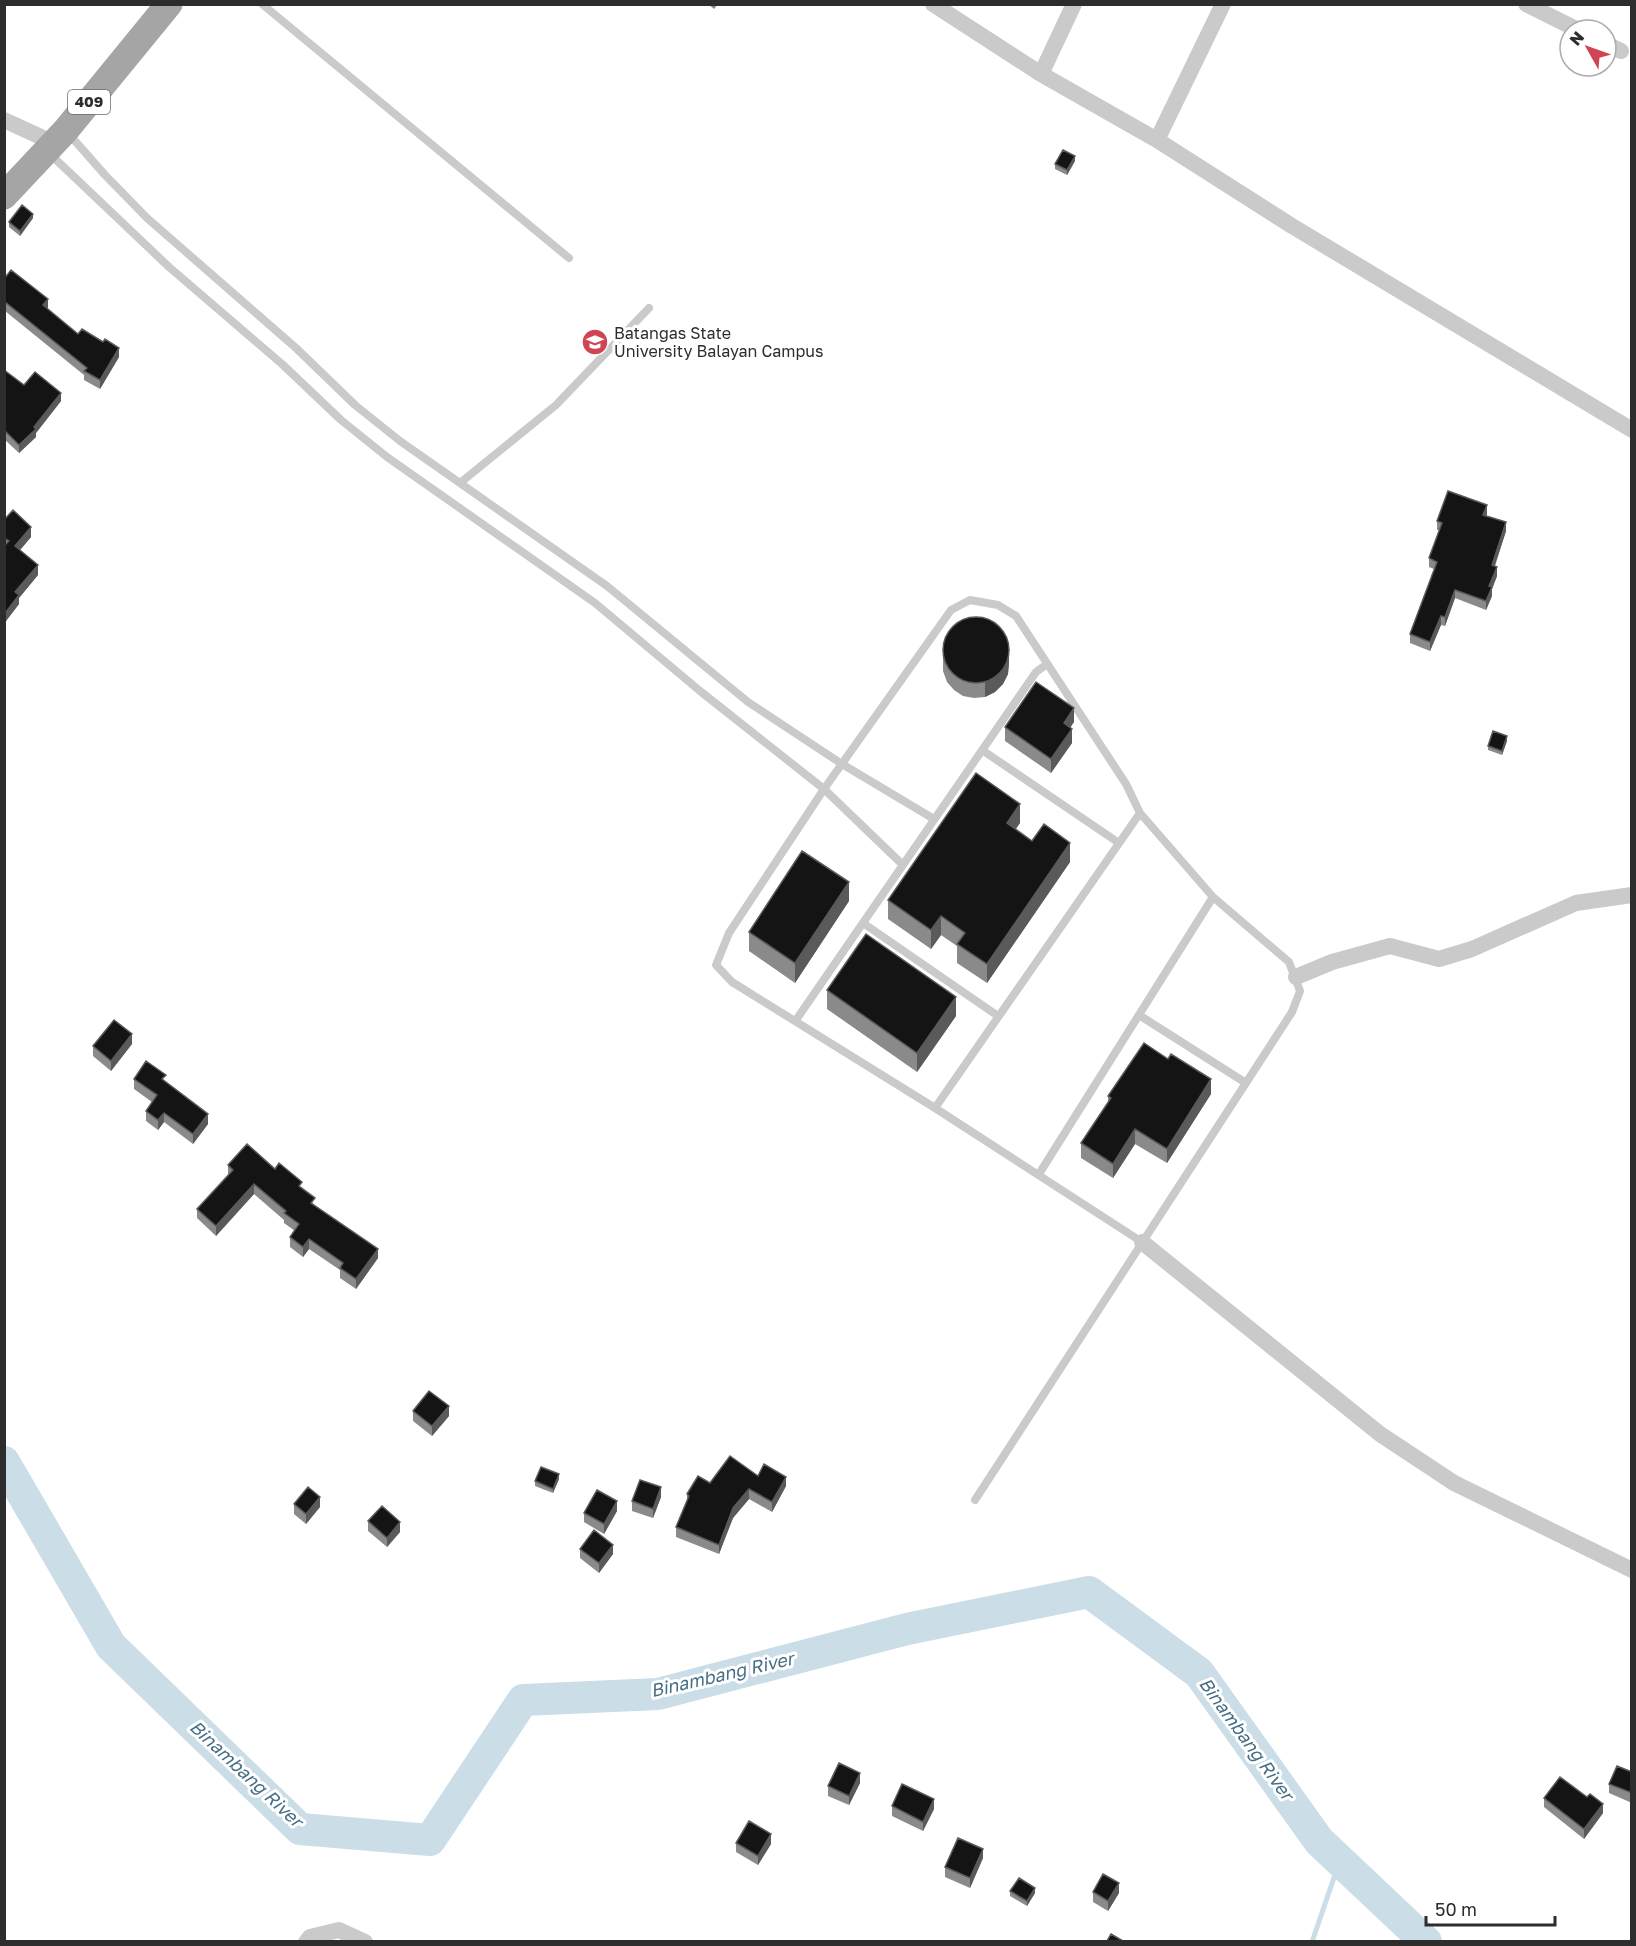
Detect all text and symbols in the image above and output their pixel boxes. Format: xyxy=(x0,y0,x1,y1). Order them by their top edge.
north arrow xyxy=(1558,18,1618,78)
text: N xyxy=(1565,27,1588,49)
road number: 409 xyxy=(68,90,110,114)
place label: Batangas State University Balayan Campus xyxy=(614,323,823,361)
school or university icon: Batangas State University Balayan Campus xyxy=(580,327,610,357)
water label: Binambang River xyxy=(648,1646,798,1701)
water label: Binambang River xyxy=(1195,1673,1300,1806)
water label: Binambang River xyxy=(186,1715,310,1833)
scale bar xyxy=(1426,1889,1555,1927)
text: 50 m xyxy=(1435,1898,1477,1920)

